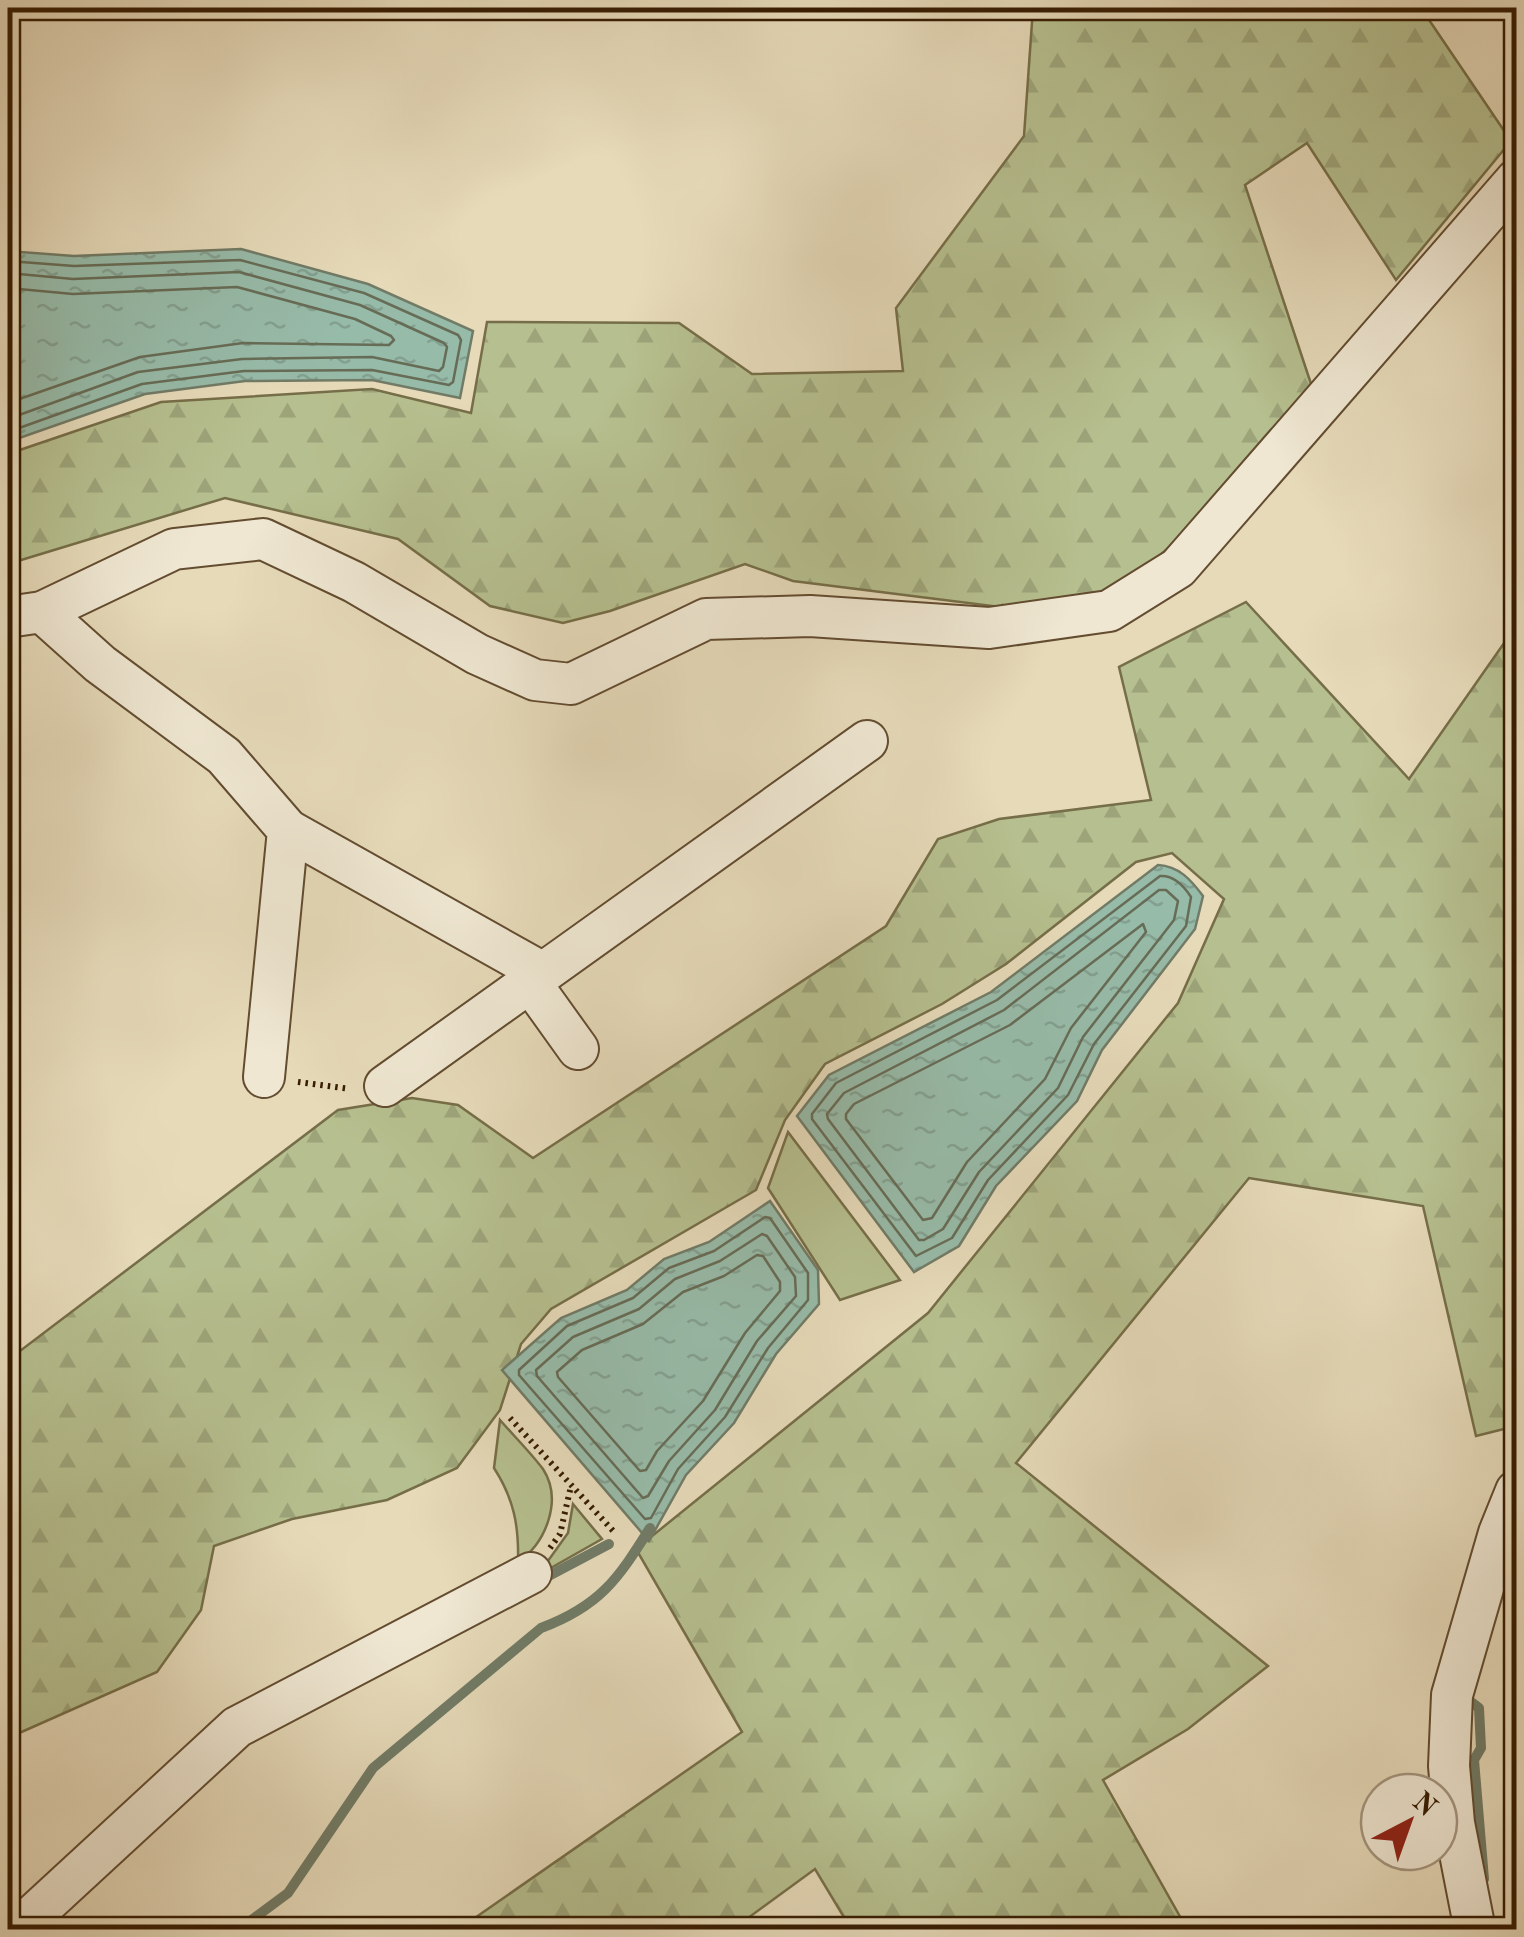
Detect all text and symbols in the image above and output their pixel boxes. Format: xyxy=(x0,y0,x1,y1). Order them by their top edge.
north arrow xyxy=(1359,1772,1459,1872)
text: N xyxy=(1406,1788,1441,1823)

